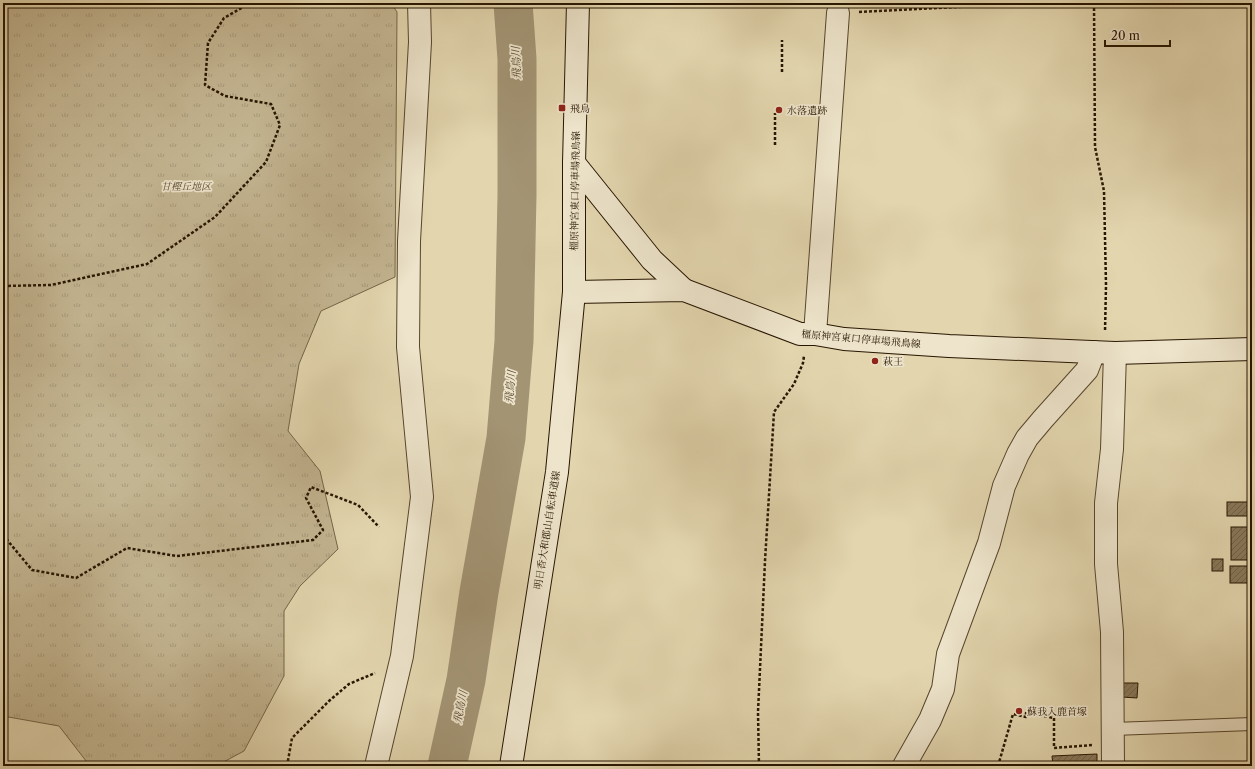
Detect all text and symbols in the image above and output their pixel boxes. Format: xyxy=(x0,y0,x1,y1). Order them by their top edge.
scale bar xyxy=(1105,22,1170,48)
text: 20 m xyxy=(1111,28,1140,43)
water label: 飛鳥川 xyxy=(508,45,524,80)
place label: 飛鳥 xyxy=(570,102,590,115)
marker: 飛鳥 xyxy=(557,103,567,113)
place label: 水落遺跡 xyxy=(787,104,827,117)
marker: 水落遺跡 xyxy=(774,105,784,115)
street label: 橿原神宮東口停車場飛鳥線 xyxy=(567,131,583,251)
park label: 甘樫丘地区 xyxy=(161,180,212,193)
street label: 橿原神宮東口停車場飛鳥線 xyxy=(801,327,921,351)
place label: 萩王 xyxy=(883,355,903,368)
marker: 萩王 xyxy=(870,356,880,366)
water label: 飛鳥川 xyxy=(502,369,518,404)
street label: 明日香大和郡山自転車道線 xyxy=(531,470,563,590)
water label: 飛鳥川 xyxy=(450,688,470,725)
place label: 蘇我入鹿首塚 xyxy=(1027,705,1087,718)
marker: 蘇我入鹿首塚 xyxy=(1014,706,1024,716)

